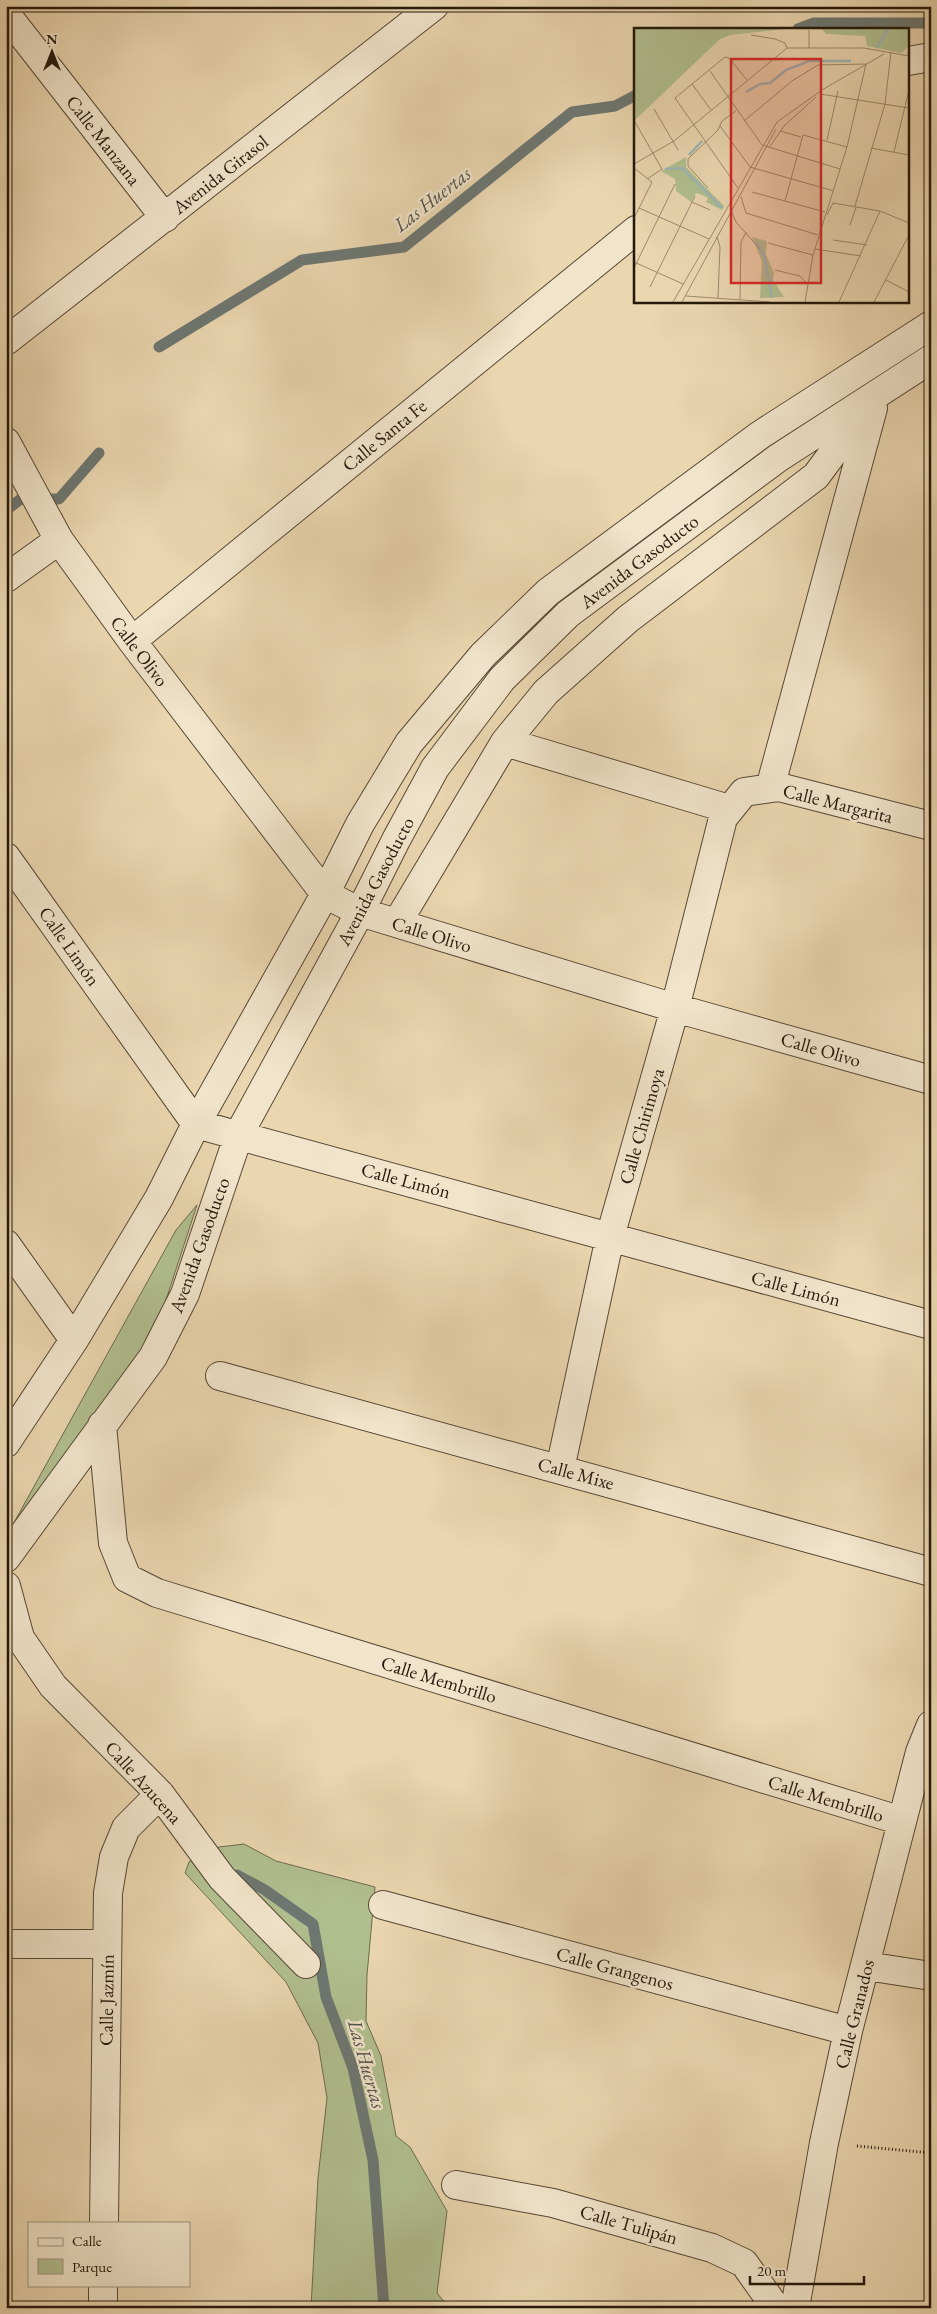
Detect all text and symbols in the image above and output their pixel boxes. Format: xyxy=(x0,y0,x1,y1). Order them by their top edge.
north arrow xyxy=(28,28,78,78)
inset map xyxy=(634,28,910,302)
text: N xyxy=(46,30,58,48)
street label: Calle Manzana xyxy=(60,90,147,191)
street label: Avenida Girasol xyxy=(167,129,274,220)
water label: Las Huertas xyxy=(387,160,476,238)
street label: Calle Santa Fe xyxy=(337,394,432,477)
street label: Avenida Gasoducto xyxy=(574,509,704,615)
street label: Calle Olivo xyxy=(105,611,174,692)
street label: Calle Margarita xyxy=(780,778,896,829)
street label: Avenida Gasoducto xyxy=(330,812,420,951)
street label: Calle Limón xyxy=(33,902,106,991)
street label: Calle Olivo xyxy=(389,910,475,958)
street label: Calle Olivo xyxy=(778,1026,864,1073)
street label: Calle Chirimoya xyxy=(613,1065,670,1187)
street label: Calle Limón xyxy=(359,1157,453,1204)
street label: Avenida Gasoducto xyxy=(163,1174,236,1317)
street label: Calle Limón xyxy=(749,1265,843,1312)
street label: Calle Mixe xyxy=(535,1451,617,1496)
street label: Calle Membrillo xyxy=(378,1650,500,1709)
street label: Calle Azucena xyxy=(100,1735,188,1830)
street label: Calle Membrillo xyxy=(765,1769,887,1828)
street label: Calle Grangenos xyxy=(553,1941,676,1996)
street label: Calle Jazmín xyxy=(93,1954,120,2046)
street label: Calle Granados xyxy=(829,1957,880,2071)
water label: Las Huertas xyxy=(342,2016,392,2112)
street label: Calle Tulipán xyxy=(577,2199,681,2250)
legend xyxy=(28,2222,190,2286)
text: Calle xyxy=(72,2231,102,2250)
scale bar xyxy=(750,2254,863,2286)
text: Parque xyxy=(72,2257,112,2276)
text: 20 m xyxy=(757,2261,786,2280)

